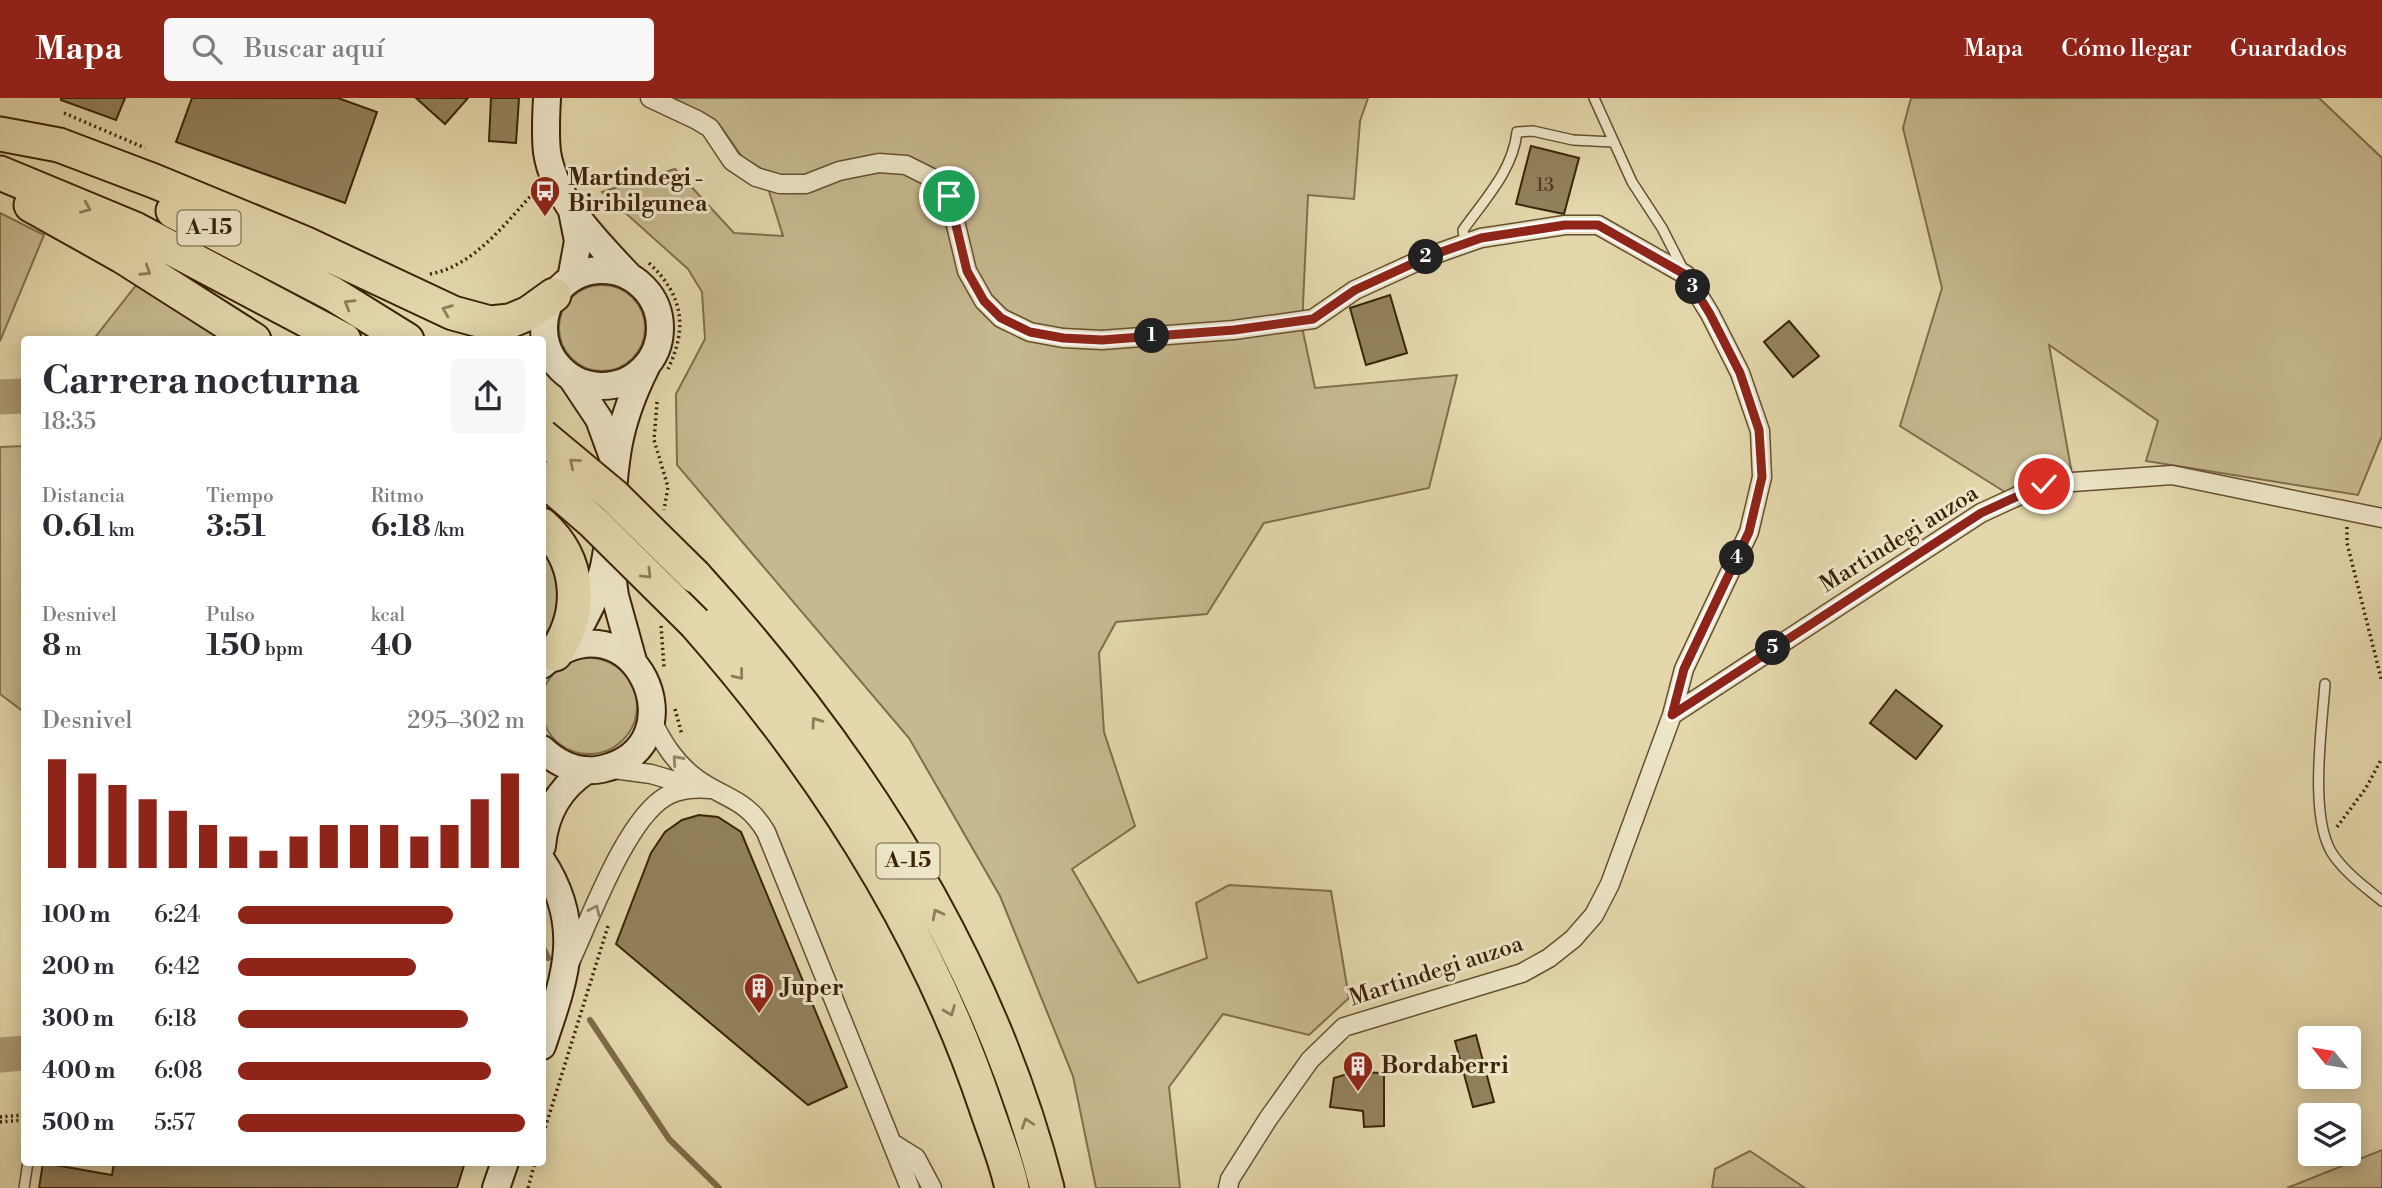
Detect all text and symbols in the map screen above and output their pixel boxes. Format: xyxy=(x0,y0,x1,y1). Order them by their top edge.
search box xyxy=(164,18,654,81)
text: Mapa xyxy=(35,29,122,70)
icon: search xyxy=(188,30,226,68)
text: Buscar aquí xyxy=(244,33,384,65)
text: Mapa xyxy=(1964,34,2023,64)
text: Cómo llegar xyxy=(2061,34,2192,64)
text: Guardados xyxy=(2230,34,2347,64)
place label: Martindegi - Biribilgunea xyxy=(568,164,708,218)
pin xyxy=(919,166,979,226)
house number: 13 xyxy=(1536,173,1554,197)
bus stop icon: Martindegi - Biribilgunea xyxy=(528,174,562,218)
icon: arrive xyxy=(930,177,968,215)
one-way arrow xyxy=(79,199,91,213)
road number: A-15 xyxy=(178,211,241,246)
pin: 2 xyxy=(1408,240,1444,274)
text: 2 xyxy=(1420,244,1431,268)
one-way arrow xyxy=(138,262,151,275)
pin: 3 xyxy=(1676,270,1710,304)
text: 3 xyxy=(1687,274,1698,298)
one-way arrow xyxy=(344,299,357,312)
one-way arrow xyxy=(441,304,454,318)
pin: 1 xyxy=(1134,318,1170,354)
text: 1 xyxy=(1147,323,1156,347)
text: Carrera nocturna xyxy=(42,358,360,405)
button: share xyxy=(451,359,525,433)
text: 18:35 xyxy=(42,408,96,436)
pin xyxy=(2014,454,2074,514)
one-way arrow xyxy=(569,459,582,471)
icon: check xyxy=(2025,465,2063,503)
street label: Martindegi auzoa xyxy=(1815,479,1984,599)
text: Distancia xyxy=(42,484,125,508)
text: Tiempo xyxy=(206,484,274,508)
text: Ritmo xyxy=(371,484,424,508)
text: 0.61 xyxy=(42,508,105,546)
text: 3:51 xyxy=(206,508,266,546)
text: 6:18 xyxy=(371,508,431,546)
text: km xyxy=(105,518,135,542)
text: /km xyxy=(431,518,465,542)
pin: 4 xyxy=(1720,540,1754,575)
text: 4 xyxy=(1730,545,1743,569)
one-way arrow xyxy=(639,565,652,578)
text: Desnivel xyxy=(42,603,117,627)
text: Pulso xyxy=(206,603,255,627)
text: kcal xyxy=(371,603,405,627)
text: 8 xyxy=(42,627,61,665)
text: 150 xyxy=(206,627,261,665)
text: 40 xyxy=(371,627,413,665)
pin: 5 xyxy=(1756,630,1790,666)
text: 5 xyxy=(1767,635,1778,659)
text: m xyxy=(61,637,82,661)
text: bpm xyxy=(261,637,304,661)
one-way arrow xyxy=(730,667,743,679)
text: Desnivel xyxy=(42,707,132,735)
text: 295–302 m xyxy=(407,707,525,735)
one-way arrow xyxy=(812,717,824,730)
one-way arrow xyxy=(673,755,685,768)
road number: A-15 xyxy=(876,844,940,878)
text: 100 m xyxy=(42,901,110,929)
text: 6:24 xyxy=(154,901,200,929)
one-way arrow xyxy=(586,905,600,917)
one-way arrow xyxy=(932,909,946,921)
street label: Martindegi auzoa xyxy=(1345,930,1527,1012)
text: 200 m xyxy=(42,953,114,981)
text: 6:42 xyxy=(154,953,200,981)
building icon: Juper xyxy=(742,971,776,1015)
place label: Juper xyxy=(779,974,844,1002)
one-way arrow xyxy=(942,1004,956,1017)
text: 300 m xyxy=(42,1005,114,1033)
text: 6:18 xyxy=(154,1005,197,1033)
north arrow xyxy=(2298,1026,2361,1088)
map controls xyxy=(2298,1026,2361,1166)
building icon: Bordaberri xyxy=(1341,1049,1375,1093)
place label: Bordaberri xyxy=(1381,1052,1509,1080)
text: 400 m xyxy=(42,1057,115,1085)
text: 6:08 xyxy=(154,1057,202,1085)
button: layers xyxy=(2298,1103,2361,1166)
text: 500 m xyxy=(42,1109,114,1137)
text: 5:57 xyxy=(154,1109,195,1137)
one-way arrow xyxy=(1021,1117,1035,1129)

